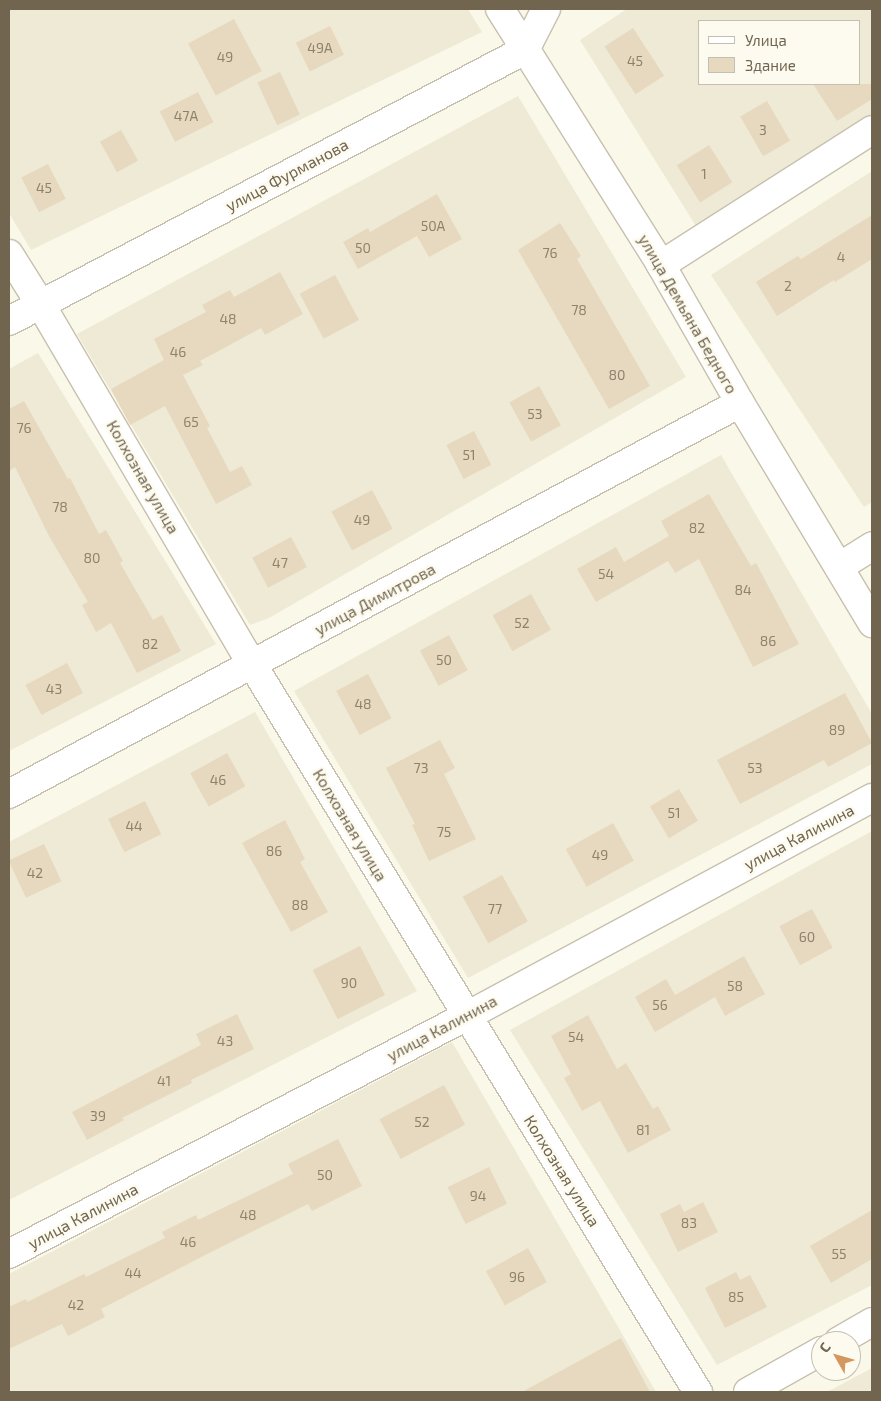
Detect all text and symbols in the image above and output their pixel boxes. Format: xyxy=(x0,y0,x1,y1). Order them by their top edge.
legend xyxy=(698,20,861,85)
text: Улица xyxy=(745,31,787,49)
house number: 49А xyxy=(307,40,333,56)
house number: 49 xyxy=(217,49,233,65)
house number: 45 xyxy=(627,53,643,69)
text: Здание xyxy=(745,56,796,74)
house number: 47А xyxy=(174,108,198,124)
house number: 3 xyxy=(759,122,767,138)
street label: улица Фурманова xyxy=(222,135,352,215)
house number: 1 xyxy=(701,166,707,182)
house number: 45 xyxy=(36,180,52,196)
house number: 50А xyxy=(421,218,445,234)
street label: улица Демьяна Бедного xyxy=(634,231,742,397)
house number: 50 xyxy=(355,240,371,256)
house number: 76 xyxy=(542,245,558,261)
house number: 4 xyxy=(837,249,845,265)
house number: 2 xyxy=(784,278,792,294)
house number: 78 xyxy=(571,302,587,318)
house number: 48 xyxy=(219,311,237,327)
house number: 46 xyxy=(170,344,186,360)
house number: 80 xyxy=(609,367,625,383)
house number: 53 xyxy=(527,406,543,422)
house number: 65 xyxy=(183,414,199,430)
street label: Колхозная улица xyxy=(103,417,183,537)
house number: 76 xyxy=(16,420,32,436)
house number: 51 xyxy=(462,447,476,463)
house number: 78 xyxy=(52,499,68,515)
house number: 49 xyxy=(354,512,370,528)
house number: 82 xyxy=(689,520,705,536)
house number: 80 xyxy=(84,550,100,566)
house number: 47 xyxy=(272,555,288,571)
street label: улица Димитрова xyxy=(311,559,439,639)
house number: 54 xyxy=(598,566,614,582)
house number: 84 xyxy=(734,582,752,598)
house number: 52 xyxy=(514,615,530,631)
house number: 86 xyxy=(760,633,776,649)
house number: 82 xyxy=(142,636,158,652)
house number: 50 xyxy=(436,652,452,668)
house number: 43 xyxy=(46,681,62,697)
house number: 48 xyxy=(354,696,372,712)
house number: 89 xyxy=(829,722,845,738)
house number: 73 xyxy=(414,760,428,776)
house number: 53 xyxy=(747,760,763,776)
street label: Колхозная улица xyxy=(309,765,391,885)
house number: 46 xyxy=(210,772,226,788)
street label: улица Калинина xyxy=(741,800,857,874)
house number: 51 xyxy=(667,805,681,821)
house number: 44 xyxy=(125,818,143,834)
house number: 75 xyxy=(437,824,451,840)
house number: 86 xyxy=(266,843,282,859)
house number: 49 xyxy=(592,847,608,863)
house number: 42 xyxy=(27,865,43,881)
house number: 88 xyxy=(292,897,308,913)
house number: 77 xyxy=(488,901,502,917)
house number: 60 xyxy=(799,929,815,945)
house number: 90 xyxy=(341,975,357,991)
house number: 58 xyxy=(727,978,743,994)
street label: улица Калинина xyxy=(384,991,500,1065)
house number: 56 xyxy=(652,997,668,1013)
house number: 54 xyxy=(568,1029,584,1045)
house number: 43 xyxy=(217,1033,233,1049)
house number: 41 xyxy=(157,1073,171,1089)
house number: 39 xyxy=(90,1108,106,1124)
street label: Колхозная улица xyxy=(520,1112,604,1230)
house number: 52 xyxy=(414,1114,430,1130)
house number: 81 xyxy=(636,1122,650,1138)
house number: 50 xyxy=(317,1167,333,1183)
street label: улица Калинина xyxy=(25,1179,141,1253)
house number: 94 xyxy=(470,1188,486,1204)
house number: 48 xyxy=(239,1207,257,1223)
house number: 83 xyxy=(681,1215,697,1231)
house number: 46 xyxy=(180,1234,196,1250)
house number: 55 xyxy=(831,1246,847,1262)
house number: 44 xyxy=(124,1265,142,1281)
house number: 96 xyxy=(509,1269,525,1285)
house number: 85 xyxy=(728,1289,744,1305)
house number: 42 xyxy=(68,1297,84,1313)
north arrow xyxy=(811,1331,861,1381)
text: С xyxy=(815,1339,834,1356)

